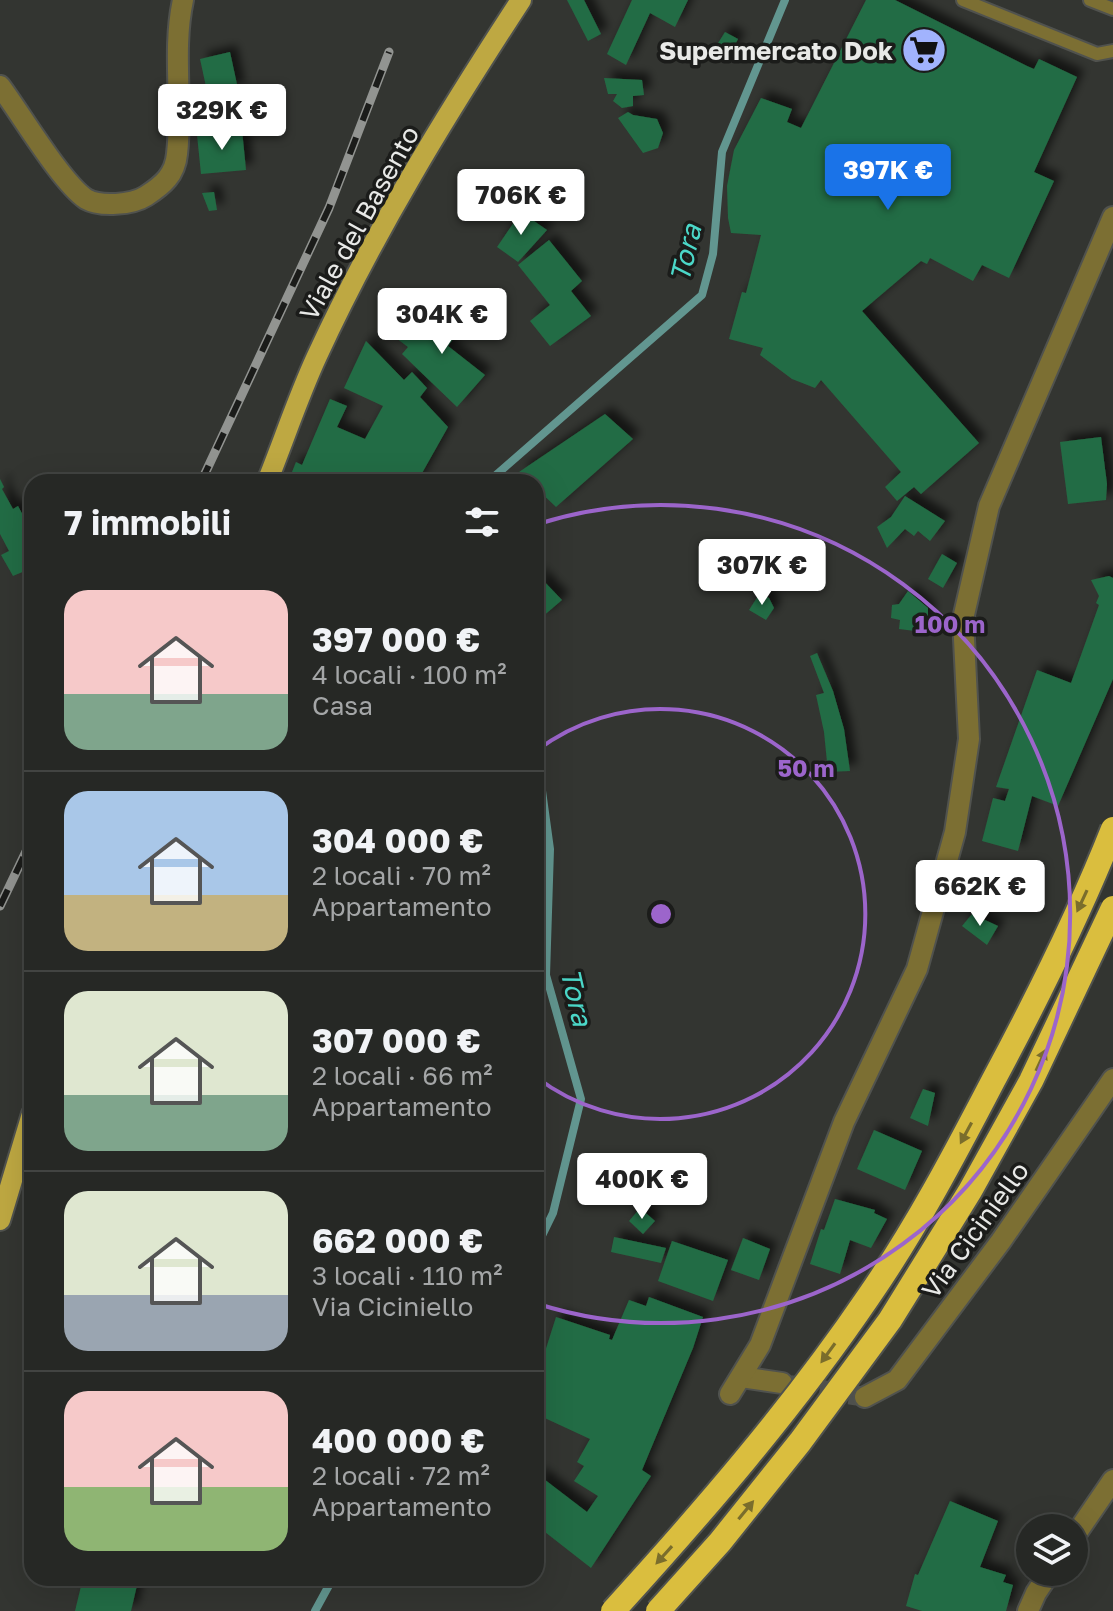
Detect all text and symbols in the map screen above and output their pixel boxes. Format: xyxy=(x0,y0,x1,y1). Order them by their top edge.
supermarket icon: Supermercato Dok xyxy=(900,26,948,74)
place label: Supermercato Dok xyxy=(659,35,893,66)
pin: 329K € xyxy=(157,84,287,152)
text: 329K € xyxy=(176,94,268,125)
street label: Viale del Basento xyxy=(293,120,425,326)
pin: 397K € xyxy=(823,144,953,212)
text: 397K € xyxy=(843,154,933,185)
pin: 706K € xyxy=(456,169,586,237)
text: 706K € xyxy=(475,179,567,210)
water label: Tora xyxy=(662,220,708,285)
pin: 304K € xyxy=(377,288,507,356)
text: 304K € xyxy=(396,298,488,329)
icon: filters xyxy=(460,500,504,544)
text: 7 immobili xyxy=(64,502,231,542)
pin: 307K € xyxy=(697,539,827,607)
text: 307K € xyxy=(717,549,807,580)
text: 100 m xyxy=(915,609,985,638)
text: 397 000 € xyxy=(312,619,480,659)
icon: home xyxy=(128,622,224,718)
text: 4 locali · 100 m² xyxy=(312,659,507,690)
text: Casa xyxy=(312,690,373,721)
text: 50 m xyxy=(777,753,835,782)
text: 304 000 € xyxy=(312,820,483,860)
icon: home xyxy=(128,823,224,919)
text: 2 locali · 70 m² xyxy=(312,860,491,891)
pin: 662K € xyxy=(915,860,1045,928)
text: 662K € xyxy=(934,870,1026,901)
one-way arrow xyxy=(1075,889,1089,913)
text: Appartamento xyxy=(312,891,492,922)
centre of rings xyxy=(647,900,675,928)
water label: Tora xyxy=(554,965,600,1030)
text: 307 000 € xyxy=(312,1020,481,1060)
icon: home xyxy=(128,1023,224,1119)
one-way arrow xyxy=(1035,1048,1048,1072)
text: 2 locali · 66 m² xyxy=(312,1060,493,1091)
text: Appartamento xyxy=(312,1091,492,1122)
one-way arrow xyxy=(960,1122,973,1145)
pin: 400K € xyxy=(577,1153,707,1221)
street label: Via Ciciniello xyxy=(915,1156,1035,1304)
text: 400K € xyxy=(595,1163,689,1194)
text: 662 000 € xyxy=(312,1220,483,1260)
icon: home xyxy=(128,1223,224,1319)
text: 3 locali · 110 m² xyxy=(312,1260,503,1291)
text: Via Ciciniello xyxy=(312,1291,473,1322)
one-way arrow xyxy=(820,1343,836,1363)
text: 400 000 € xyxy=(312,1420,485,1460)
icon: home xyxy=(128,1423,224,1519)
text: 2 locali · 72 m² xyxy=(312,1460,490,1491)
text: Appartamento xyxy=(312,1491,492,1522)
one-way arrow xyxy=(737,1500,753,1520)
map controls xyxy=(1016,1514,1088,1586)
button: layers xyxy=(1016,1514,1088,1586)
one-way arrow xyxy=(655,1545,673,1565)

